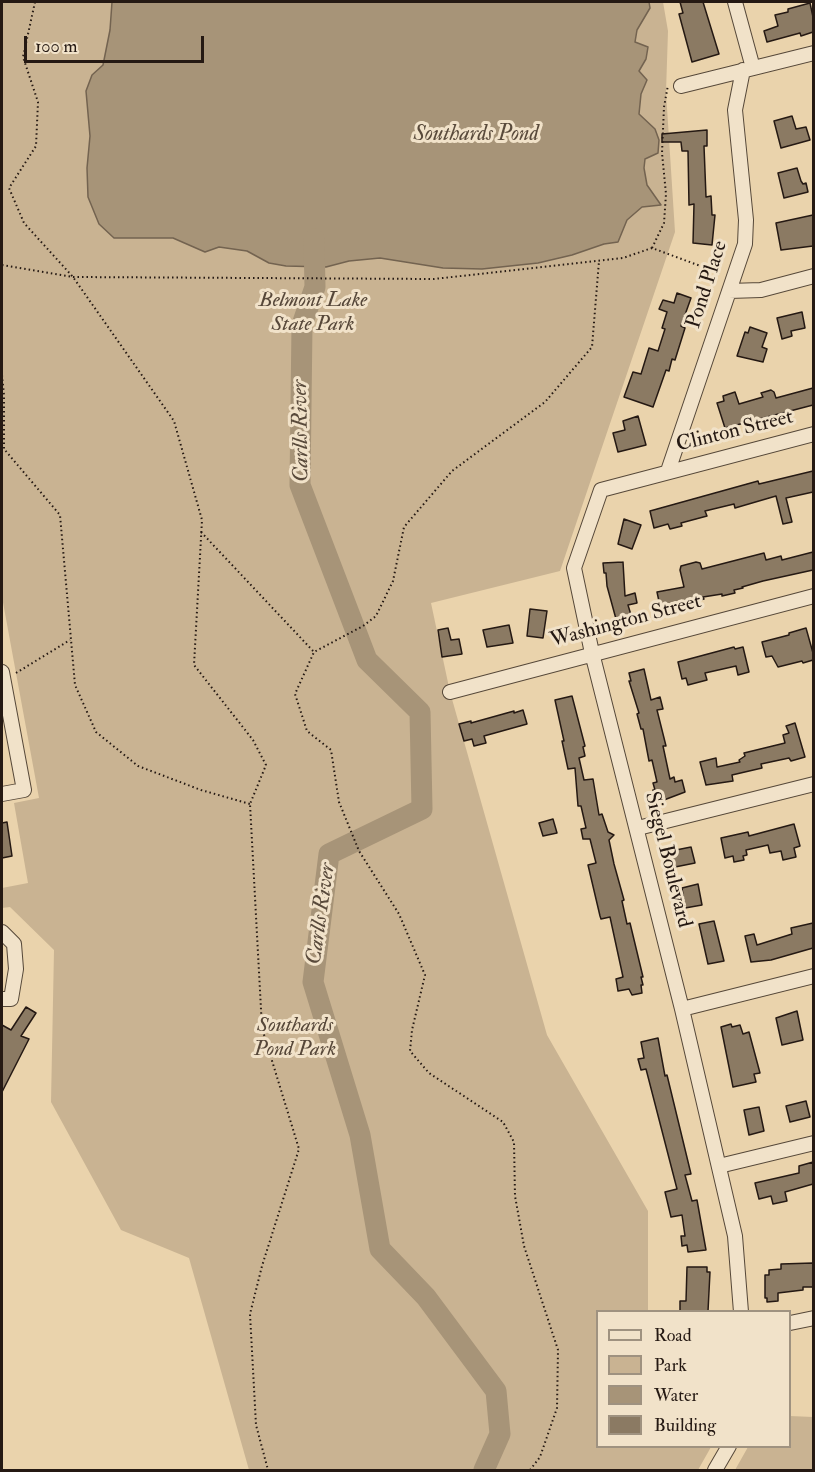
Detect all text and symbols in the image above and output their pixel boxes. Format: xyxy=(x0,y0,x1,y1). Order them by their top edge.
scale bar xyxy=(27,24,207,62)
text: 100 m xyxy=(35,35,78,58)
water label: Southards Pond xyxy=(413,122,539,148)
street label: Pond Place xyxy=(682,238,734,332)
park label: Belmont Lake State Park xyxy=(259,288,367,338)
water label: Carlls River xyxy=(288,380,316,482)
street label: Clinton Street xyxy=(674,405,796,459)
street label: Washington Street xyxy=(548,590,704,654)
street label: Siegel Boulevard xyxy=(638,789,696,931)
water label: Carlls River xyxy=(302,862,342,966)
park label: Southards Pond Park xyxy=(254,1013,336,1063)
legend xyxy=(596,1310,791,1448)
text: Road xyxy=(654,1324,692,1347)
text: Park xyxy=(654,1354,687,1377)
text: Water xyxy=(654,1384,698,1407)
text: Building xyxy=(654,1414,716,1437)

